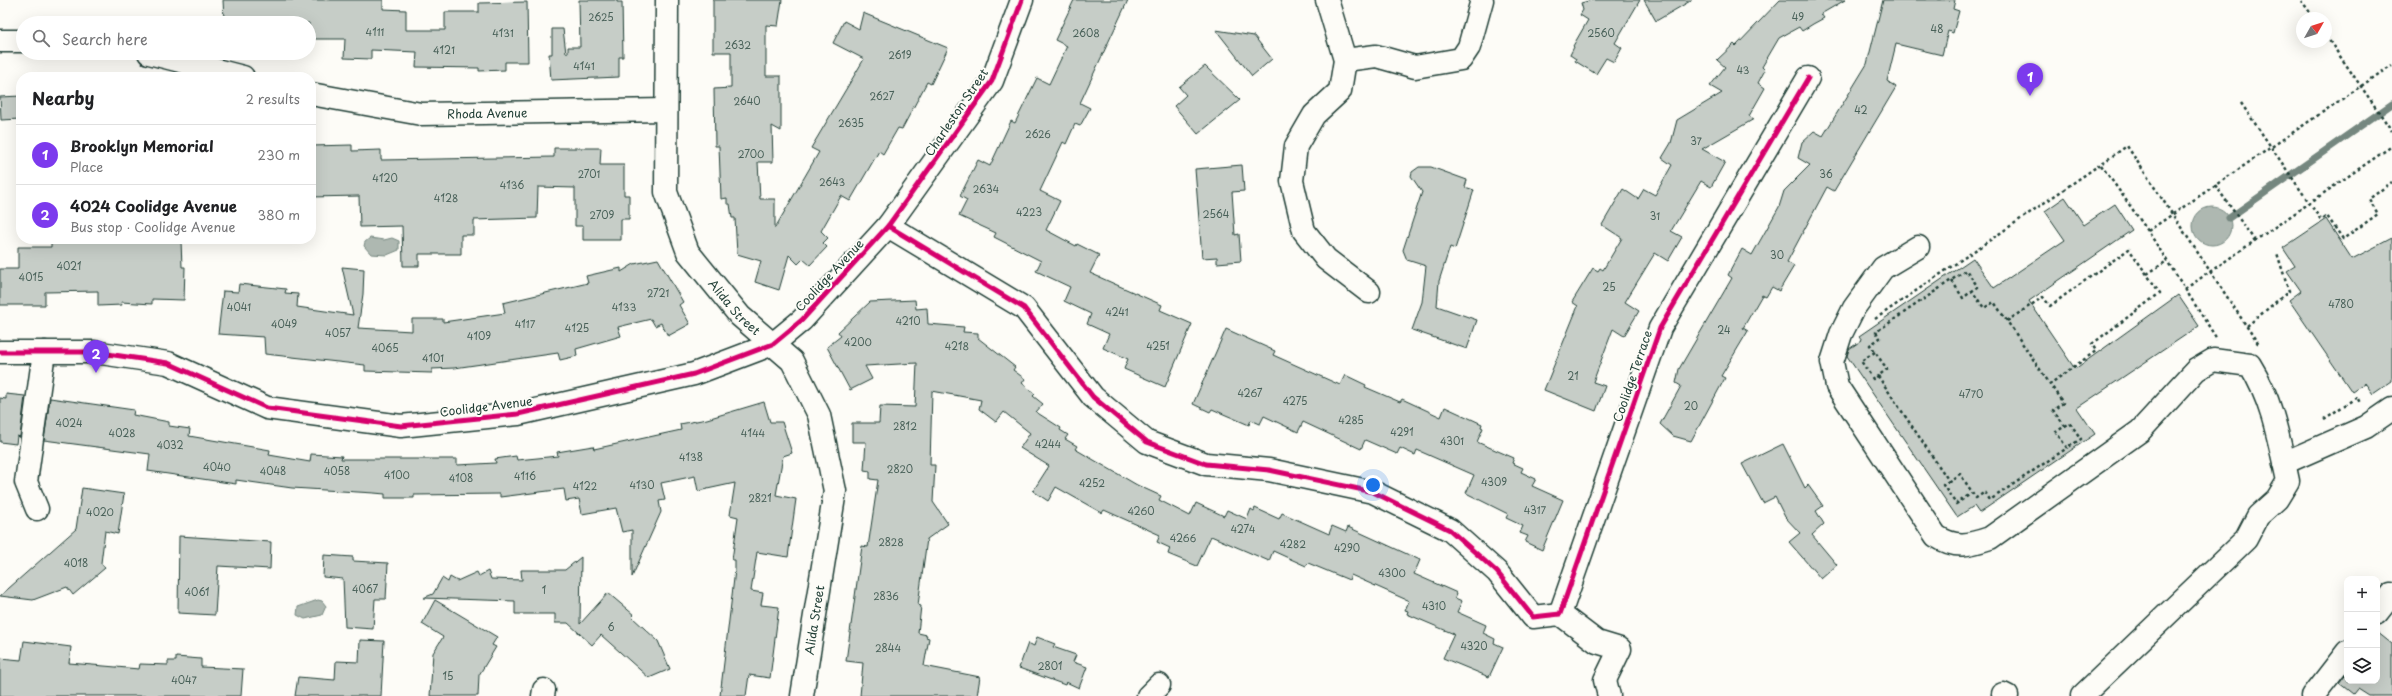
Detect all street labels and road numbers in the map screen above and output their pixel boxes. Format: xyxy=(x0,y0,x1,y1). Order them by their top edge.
street label: Charleston Street xyxy=(920,64,992,159)
street label: Rhoda Avenue xyxy=(447,103,528,123)
street label: Coolidge Avenue xyxy=(791,234,868,315)
street label: Alida Street xyxy=(704,275,765,339)
street label: Coolidge Terrace xyxy=(1608,328,1656,424)
street label: Coolidge Avenue xyxy=(438,391,534,421)
street label: Alida Street xyxy=(800,584,828,656)

